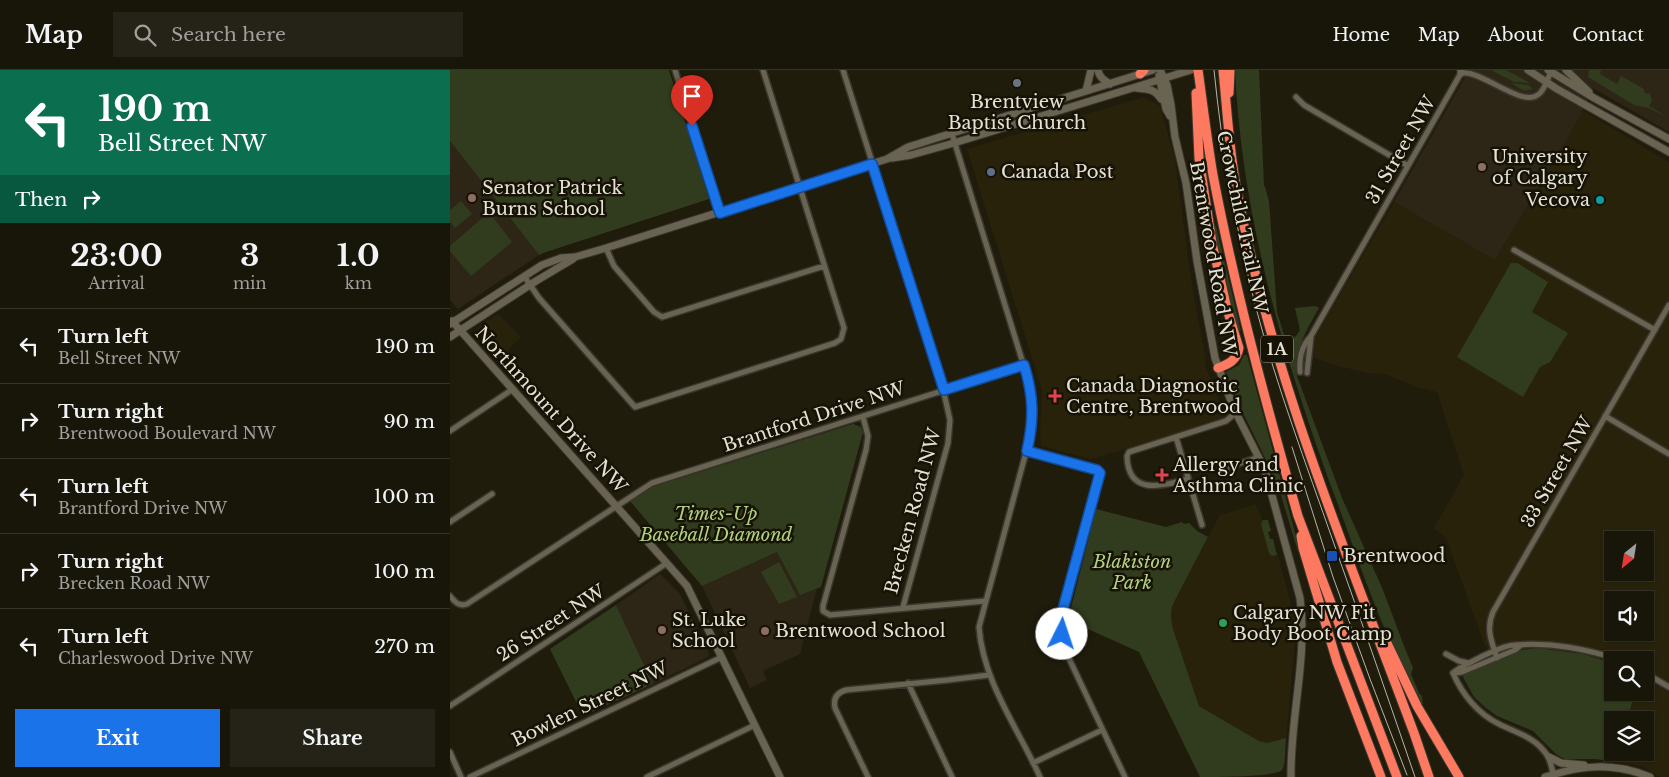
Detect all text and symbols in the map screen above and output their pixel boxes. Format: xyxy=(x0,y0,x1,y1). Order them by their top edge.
search box xyxy=(113,12,463,57)
text: Map xyxy=(25,20,83,49)
icon: search xyxy=(131,21,159,49)
text: Search here xyxy=(171,23,286,46)
text: Home xyxy=(1332,24,1390,46)
text: Map xyxy=(1418,24,1460,46)
text: About xyxy=(1488,24,1544,46)
text: Contact xyxy=(1572,24,1644,46)
pin xyxy=(671,75,713,126)
marker: Brentview Baptist Church xyxy=(1011,77,1023,89)
icon: arrive xyxy=(678,82,706,110)
text: 190 m xyxy=(98,87,211,130)
icon: left xyxy=(15,90,80,155)
place label: Brentview Baptist Church xyxy=(948,91,1086,134)
street label: 31 Street NW xyxy=(1361,91,1441,208)
street label: Crowchild Trail NW xyxy=(1212,129,1272,316)
text: Bell Street NW xyxy=(98,130,266,157)
place label: University of Calgary xyxy=(1492,146,1588,189)
street label: Brentwood Road NW xyxy=(1185,160,1241,359)
place label: Canada Post xyxy=(1001,161,1114,183)
marker: University of Calgary xyxy=(1476,161,1488,173)
marker: Canada Post xyxy=(985,166,997,178)
place label: Senator Patrick Burns School xyxy=(482,177,623,220)
icon: right xyxy=(77,185,105,213)
text: Then xyxy=(15,188,67,211)
place label: Vecova xyxy=(1524,189,1590,211)
marker: Senator Patrick Burns School xyxy=(466,192,478,204)
marker: Vecova xyxy=(1594,194,1606,206)
text: 23:00 xyxy=(70,237,163,274)
text: 3 xyxy=(240,237,259,274)
text: 1.0 xyxy=(337,237,380,274)
text: Arrival xyxy=(88,273,145,293)
text: min xyxy=(233,273,267,293)
text: km xyxy=(345,273,372,293)
street label: Northmount Drive NW xyxy=(470,322,632,499)
text: Turn left xyxy=(58,325,149,348)
icon: left xyxy=(15,332,43,360)
text: 190 m xyxy=(375,335,435,358)
road number: 1A xyxy=(1261,336,1293,362)
text: Bell Street NW xyxy=(58,348,180,368)
place label: Canada Diagnostic Centre, Brentwood xyxy=(1066,375,1241,418)
street label: Brantford Drive NW xyxy=(720,377,909,457)
marker: Canada Diagnostic Centre, Brentwood xyxy=(1048,389,1062,403)
text: Turn right xyxy=(58,400,164,423)
icon: right xyxy=(15,407,43,435)
text: 90 m xyxy=(383,410,435,433)
street label: 33 Street NW xyxy=(1516,412,1598,531)
text: Brentwood Boulevard NW xyxy=(58,423,276,443)
street label: Brecken Road NW xyxy=(880,425,946,596)
place label: Allergy and Asthma Clinic xyxy=(1172,454,1303,497)
marker: Allergy and Asthma Clinic xyxy=(1155,468,1169,482)
text: Turn left xyxy=(58,475,149,498)
icon: left xyxy=(15,482,43,510)
text: 100 m xyxy=(374,485,435,508)
text: Brantford Drive NW xyxy=(58,498,227,518)
park label: Times-Up Baseball Diamond xyxy=(639,503,793,546)
north arrow xyxy=(1604,531,1654,581)
map controls xyxy=(1604,531,1654,761)
place label: Brentwood xyxy=(1343,545,1445,567)
marker: Brentwood xyxy=(1325,549,1339,563)
text: Turn right xyxy=(58,550,164,573)
park label: Blakiston Park xyxy=(1092,551,1171,594)
icon: right xyxy=(15,557,43,585)
text: 100 m xyxy=(374,560,435,583)
text: Brecken Road NW xyxy=(58,573,210,593)
street label: 26 Street NW xyxy=(493,579,610,666)
button: sound xyxy=(1604,591,1654,641)
place label: Calgary NW Fit Body Boot Camp xyxy=(1233,602,1392,645)
position arrow xyxy=(1035,607,1087,659)
place label: St. Luke School xyxy=(672,609,746,652)
marker: Calgary NW Fit Body Boot Camp xyxy=(1217,617,1229,629)
place label: Brentwood School xyxy=(775,620,946,642)
marker: St. Luke School xyxy=(656,624,668,636)
text: Turn left xyxy=(58,625,149,648)
marker: Brentwood School xyxy=(759,625,771,637)
icon: left xyxy=(15,632,43,660)
text: 270 m xyxy=(374,635,435,658)
text: Charleswood Drive NW xyxy=(58,648,253,668)
button: search xyxy=(1604,651,1654,701)
street label: Bowlen Street NW xyxy=(508,656,672,751)
button: Exit xyxy=(15,709,220,767)
button: Share xyxy=(230,709,435,767)
button: layers xyxy=(1604,711,1654,761)

